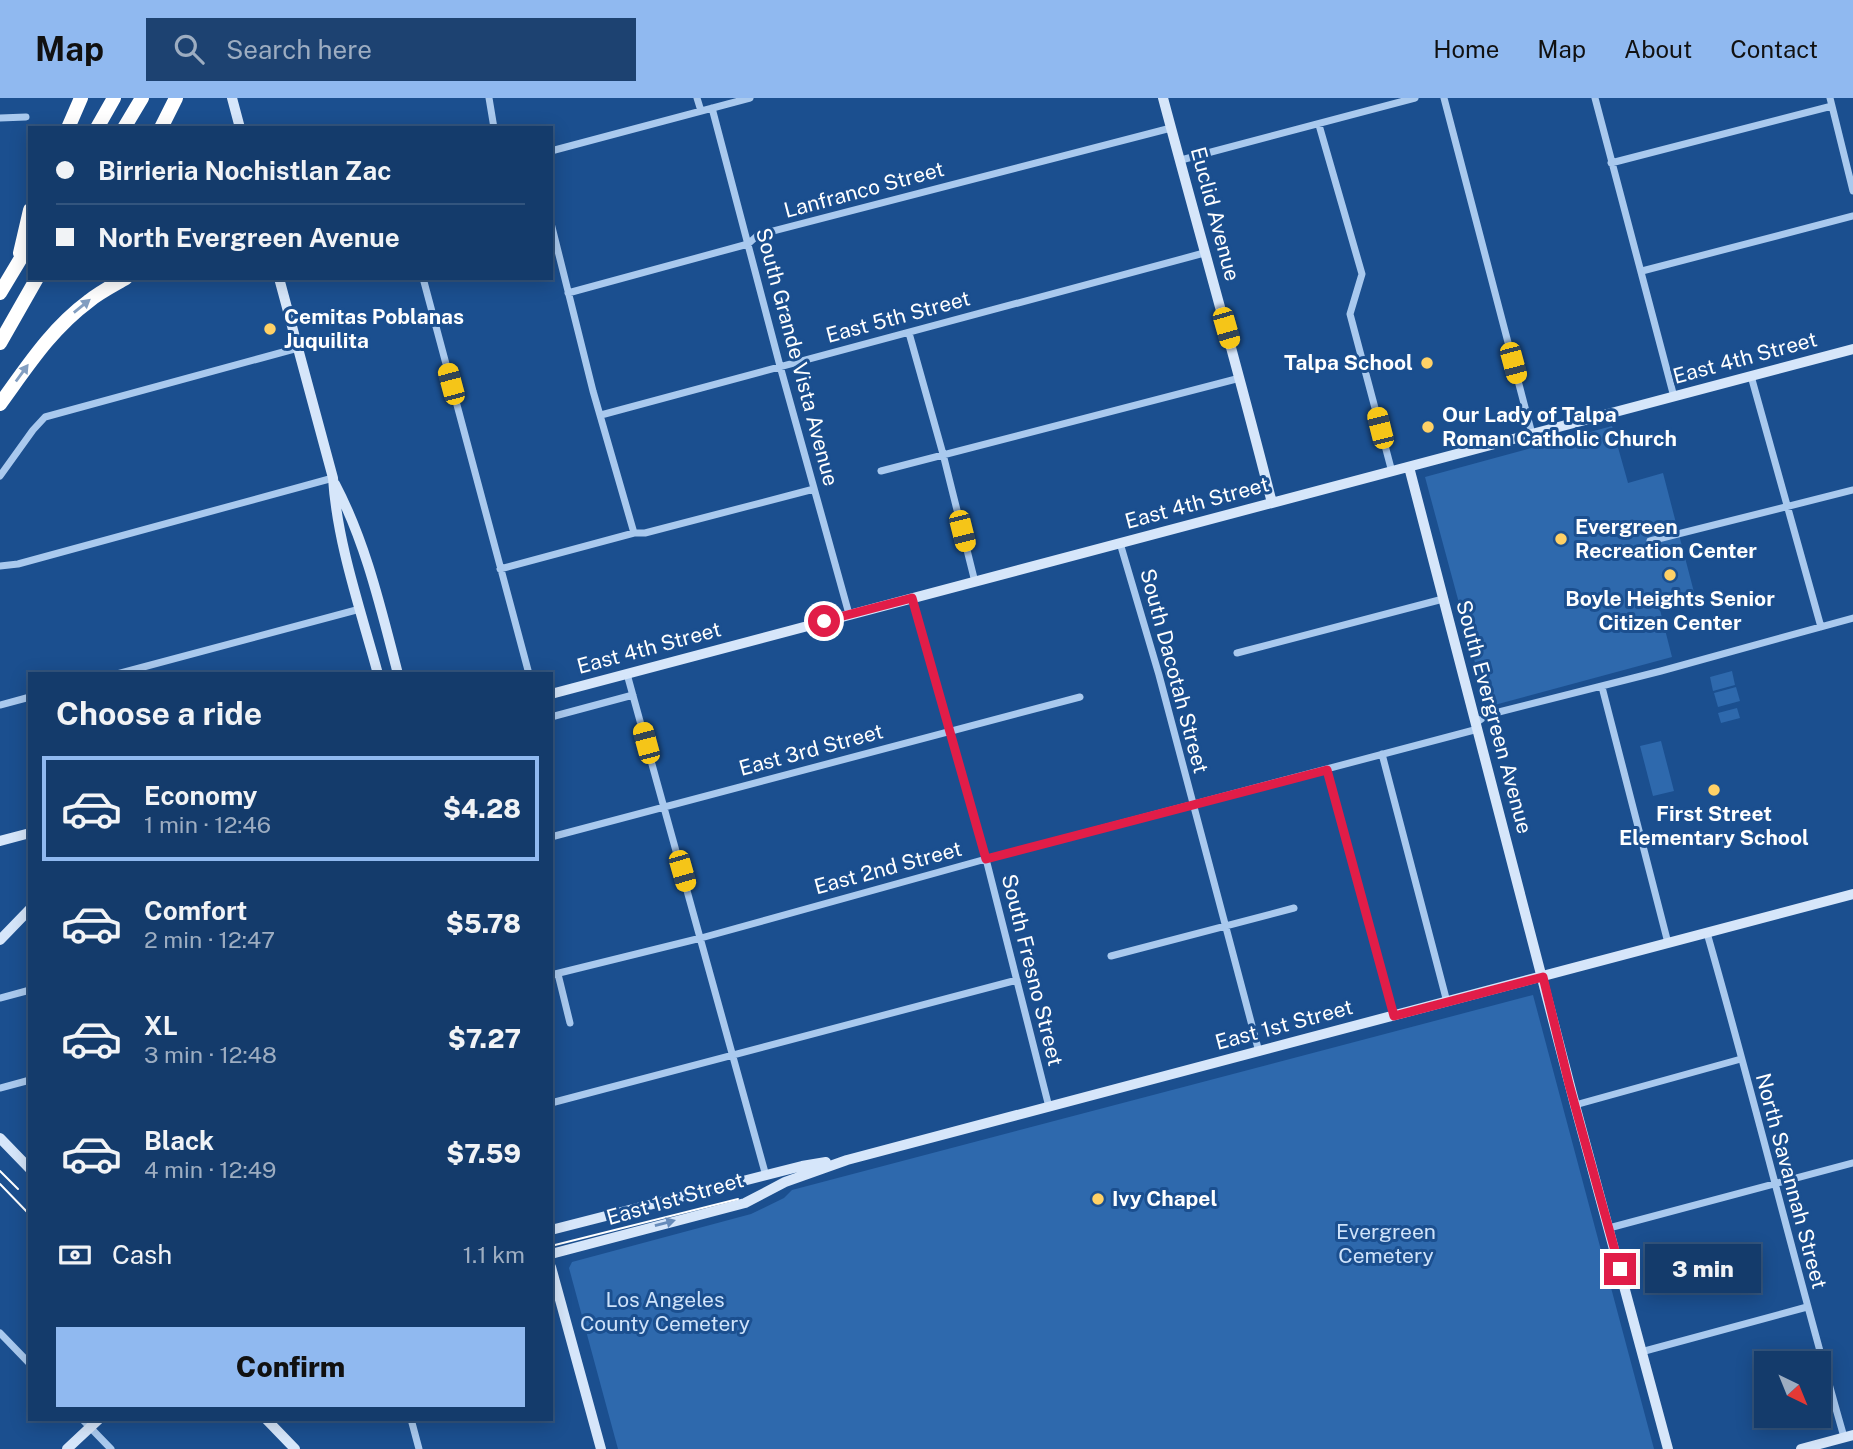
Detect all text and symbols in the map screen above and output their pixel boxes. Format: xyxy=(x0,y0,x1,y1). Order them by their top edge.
search box xyxy=(146,18,636,81)
text: Map xyxy=(35,30,104,68)
icon: search xyxy=(170,30,208,68)
text: Search here xyxy=(226,34,372,65)
text: Home xyxy=(1433,35,1499,63)
text: Map xyxy=(1537,35,1586,63)
text: About xyxy=(1624,35,1692,63)
text: Contact xyxy=(1730,35,1818,63)
street label: Euclid Avenue xyxy=(1186,144,1245,284)
text: Birrieria Nochistlan Zac xyxy=(98,155,391,186)
street label: Lanfranco Street xyxy=(781,156,947,223)
text: North Evergreen Avenue xyxy=(98,222,400,253)
street label: South Grande Vista Avenue xyxy=(751,225,844,489)
street label: East 5th Street xyxy=(823,285,973,348)
one-way arrow xyxy=(74,299,91,314)
place label: Cemitas Poblanas Juquilita xyxy=(284,304,464,353)
car xyxy=(1211,305,1242,351)
marker: Cemitas Poblanas Juquilita xyxy=(262,321,278,337)
street label: East 4th Street xyxy=(1670,326,1820,389)
car xyxy=(1498,340,1529,386)
place label: Talpa School xyxy=(1284,350,1413,375)
marker: Talpa School xyxy=(1419,355,1435,371)
car xyxy=(436,361,467,407)
one-way arrow xyxy=(15,364,29,382)
place label: Our Lady of Talpa Roman Catholic Church xyxy=(1442,402,1677,451)
car xyxy=(1365,405,1396,451)
marker: Our Lady of Talpa Roman Catholic Church xyxy=(1420,419,1436,435)
street label: East 4th Street xyxy=(1122,471,1272,534)
car xyxy=(947,508,978,554)
place label: Evergreen Recreation Center xyxy=(1575,514,1757,563)
marker: Evergreen Recreation Center xyxy=(1553,531,1569,547)
street label: South Dacotah Street xyxy=(1135,566,1214,776)
marker: Boyle Heights Senior Citizen Center xyxy=(1662,567,1678,583)
place label: Boyle Heights Senior Citizen Center xyxy=(1565,586,1775,635)
street label: South Evergreen Avenue xyxy=(1451,597,1538,836)
route start xyxy=(808,605,840,637)
street label: East 4th Street xyxy=(574,616,724,679)
text: Choose a ride xyxy=(56,695,262,732)
street label: East 3rd Street xyxy=(736,718,886,781)
car xyxy=(631,720,662,766)
icon: car xyxy=(60,777,123,840)
text: Economy xyxy=(144,780,257,811)
marker: First Street Elementary School xyxy=(1706,782,1722,798)
text: $4.28 xyxy=(443,793,521,824)
place label: First Street Elementary School xyxy=(1619,801,1809,850)
text: 1 min · 12:46 xyxy=(144,811,271,838)
street label: East 2nd Street xyxy=(811,836,964,899)
car xyxy=(667,848,698,894)
street label: South Fresno Street xyxy=(997,871,1068,1068)
icon: car xyxy=(60,892,123,955)
text: Comfort xyxy=(144,895,247,926)
text: $5.78 xyxy=(446,908,521,939)
text: 2 min · 12:47 xyxy=(144,926,275,953)
street label: East 1st Street xyxy=(1212,994,1355,1055)
icon: car xyxy=(60,1007,123,1070)
text: XL xyxy=(144,1010,178,1041)
text: $7.27 xyxy=(448,1023,521,1054)
text: 3 min · 12:48 xyxy=(144,1041,277,1068)
street label: North Savannah Street xyxy=(1751,1070,1832,1292)
icon: car xyxy=(60,1122,123,1185)
text: Black xyxy=(144,1125,214,1156)
text: $7.59 xyxy=(446,1138,521,1169)
text: 4 min · 12:49 xyxy=(144,1156,276,1183)
street label: East 1st Street xyxy=(603,1167,746,1230)
place label: Ivy Chapel xyxy=(1112,1186,1217,1211)
marker: Ivy Chapel xyxy=(1090,1191,1106,1207)
one-way arrow xyxy=(654,1217,676,1228)
park label: Evergreen Cemetery xyxy=(1336,1219,1436,1268)
icon: cash xyxy=(56,1236,94,1274)
text: Cash xyxy=(112,1239,172,1270)
text: 1.1 km xyxy=(463,1241,525,1268)
callout: 3 min xyxy=(1644,1244,1760,1294)
route end xyxy=(1604,1253,1636,1285)
text: 3 min xyxy=(1672,1255,1734,1282)
park label: Los Angeles County Cemetery xyxy=(580,1287,750,1336)
button: Confirm xyxy=(56,1327,525,1407)
north arrow xyxy=(1754,1351,1830,1428)
map controls xyxy=(1754,1351,1831,1428)

